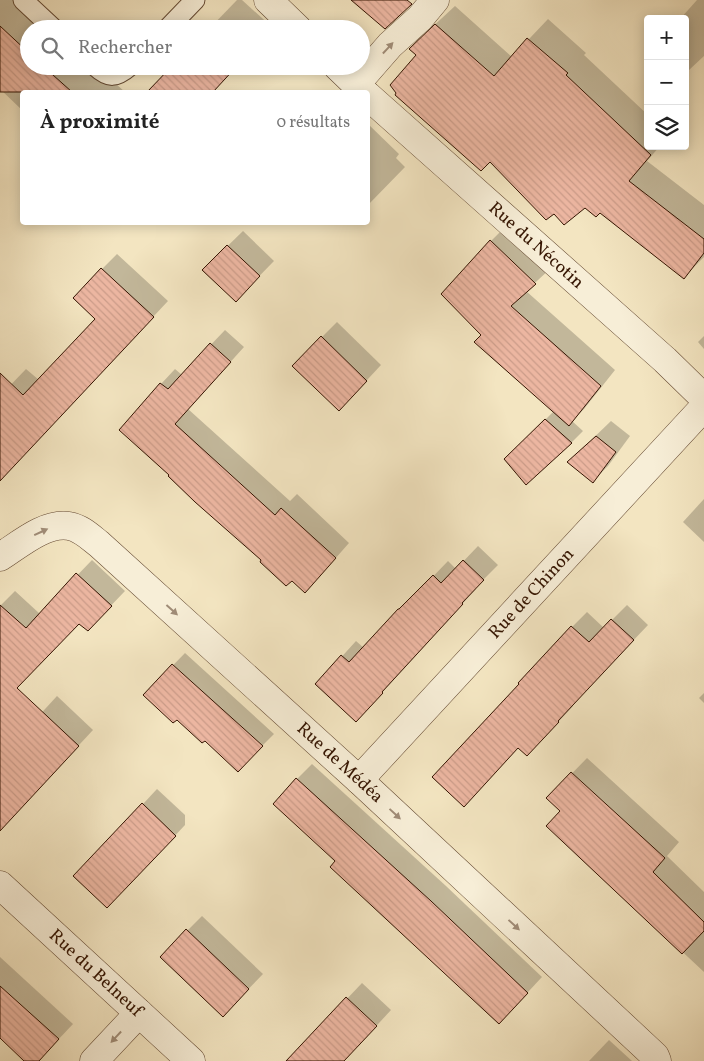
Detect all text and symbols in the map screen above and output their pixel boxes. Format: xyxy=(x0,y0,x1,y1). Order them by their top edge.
map controls xyxy=(644,15,689,150)
button: + xyxy=(644,15,689,60)
search box xyxy=(20,20,370,75)
icon: search xyxy=(38,34,66,62)
text: Rechercher xyxy=(78,35,172,61)
one-way arrow xyxy=(382,42,394,54)
button: − xyxy=(644,60,689,105)
button: layers xyxy=(644,105,689,150)
text: À proximité xyxy=(40,108,159,137)
text: 0 résultats xyxy=(276,112,350,134)
street label: Rue du Nécotin xyxy=(483,196,590,295)
one-way arrow xyxy=(34,527,49,536)
street label: Rue de Chinon xyxy=(483,542,580,645)
one-way arrow xyxy=(165,604,177,616)
street label: Rue de Médéa xyxy=(291,717,389,809)
one-way arrow xyxy=(389,808,401,820)
one-way arrow xyxy=(508,919,520,931)
street label: Rue du Belneuf xyxy=(43,923,149,1024)
one-way arrow xyxy=(110,1030,122,1042)

